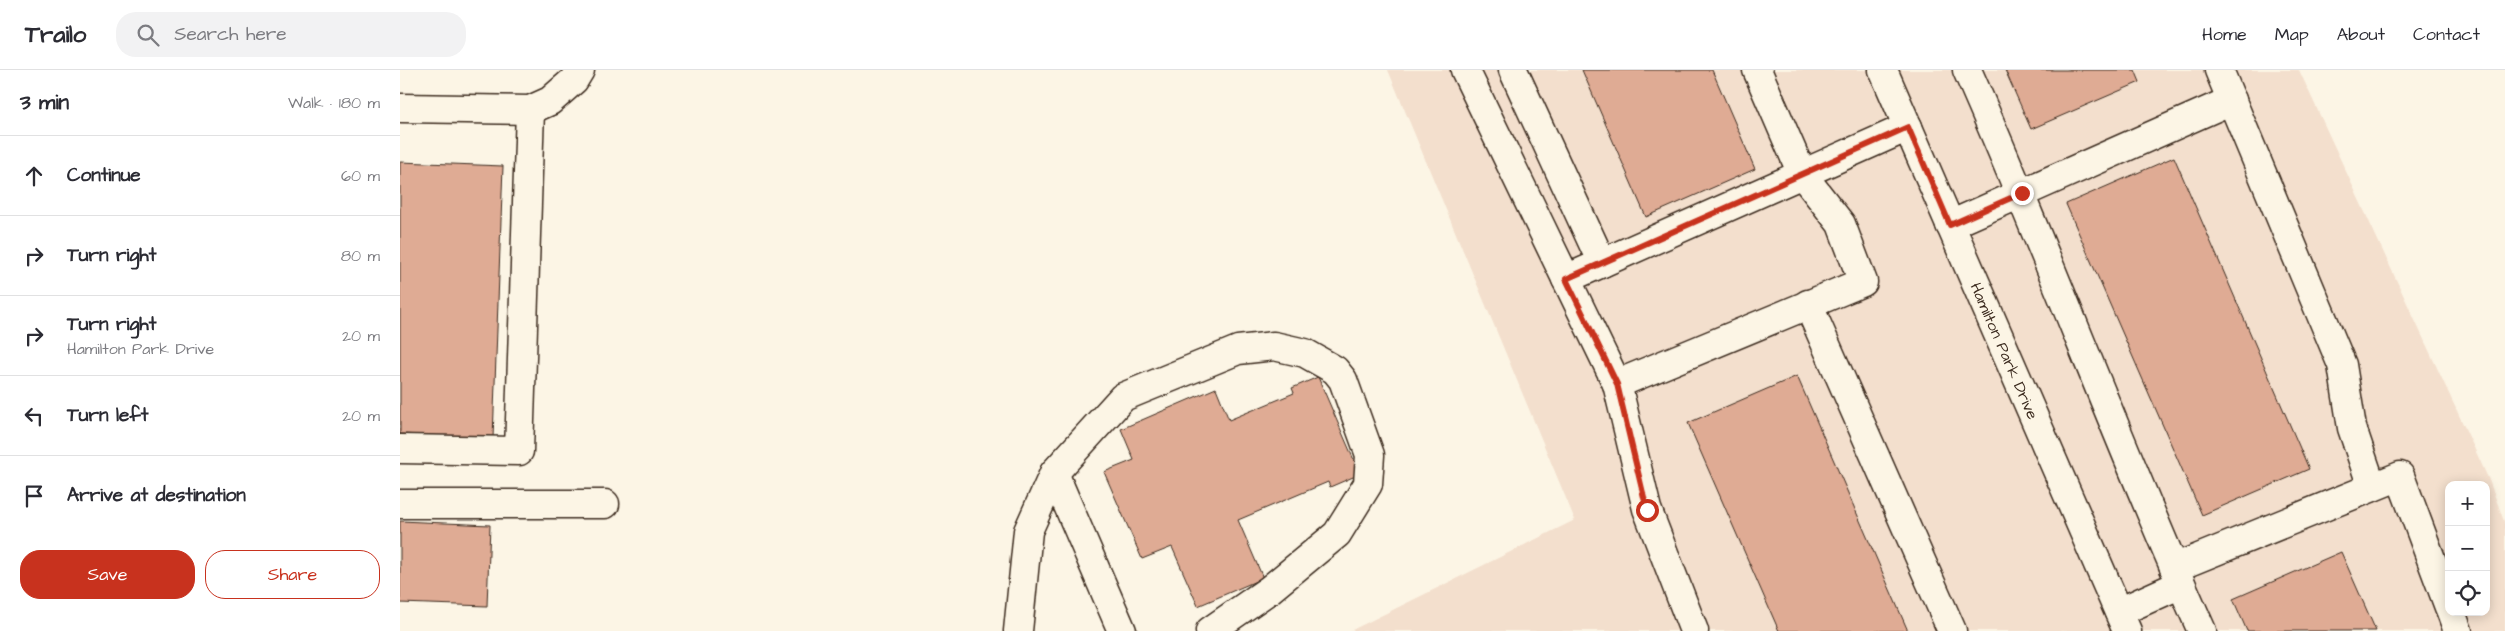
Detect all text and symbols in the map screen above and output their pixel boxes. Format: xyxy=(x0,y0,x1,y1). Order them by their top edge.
search box xyxy=(116,12,466,57)
text: Trailo xyxy=(25,18,86,52)
icon: search xyxy=(134,21,162,49)
text: Search here xyxy=(174,21,286,48)
text: Home xyxy=(2202,22,2247,47)
text: Map xyxy=(2275,22,2309,47)
text: About xyxy=(2337,22,2385,47)
text: Contact xyxy=(2413,22,2480,47)
text: 3 min xyxy=(20,88,69,117)
text: Walk · 180 m xyxy=(288,92,380,114)
icon: ahead xyxy=(20,162,48,190)
text: Continue xyxy=(67,162,141,189)
text: 60 m xyxy=(341,165,380,187)
route end xyxy=(2011,182,2034,205)
icon: right xyxy=(20,242,48,270)
text: Turn right xyxy=(67,242,156,269)
text: 80 m xyxy=(341,245,380,267)
street label: Hamilton Park Drive xyxy=(1965,279,2044,423)
text: Turn right xyxy=(67,311,156,338)
icon: right xyxy=(20,322,48,350)
text: 20 m xyxy=(342,325,380,347)
text: Hamilton Park Drive xyxy=(67,338,214,360)
icon: left xyxy=(20,402,48,430)
text: Turn left xyxy=(67,402,148,429)
text: 20 m xyxy=(342,405,380,427)
map controls xyxy=(2445,481,2490,616)
button: + xyxy=(2445,481,2490,526)
icon: arrive xyxy=(20,482,48,510)
text: Arrive at destination xyxy=(67,482,246,509)
route start xyxy=(1636,499,1659,522)
button: − xyxy=(2445,526,2490,571)
button: Save xyxy=(20,550,195,599)
button: Share xyxy=(205,550,380,599)
button: locate xyxy=(2445,571,2490,616)

